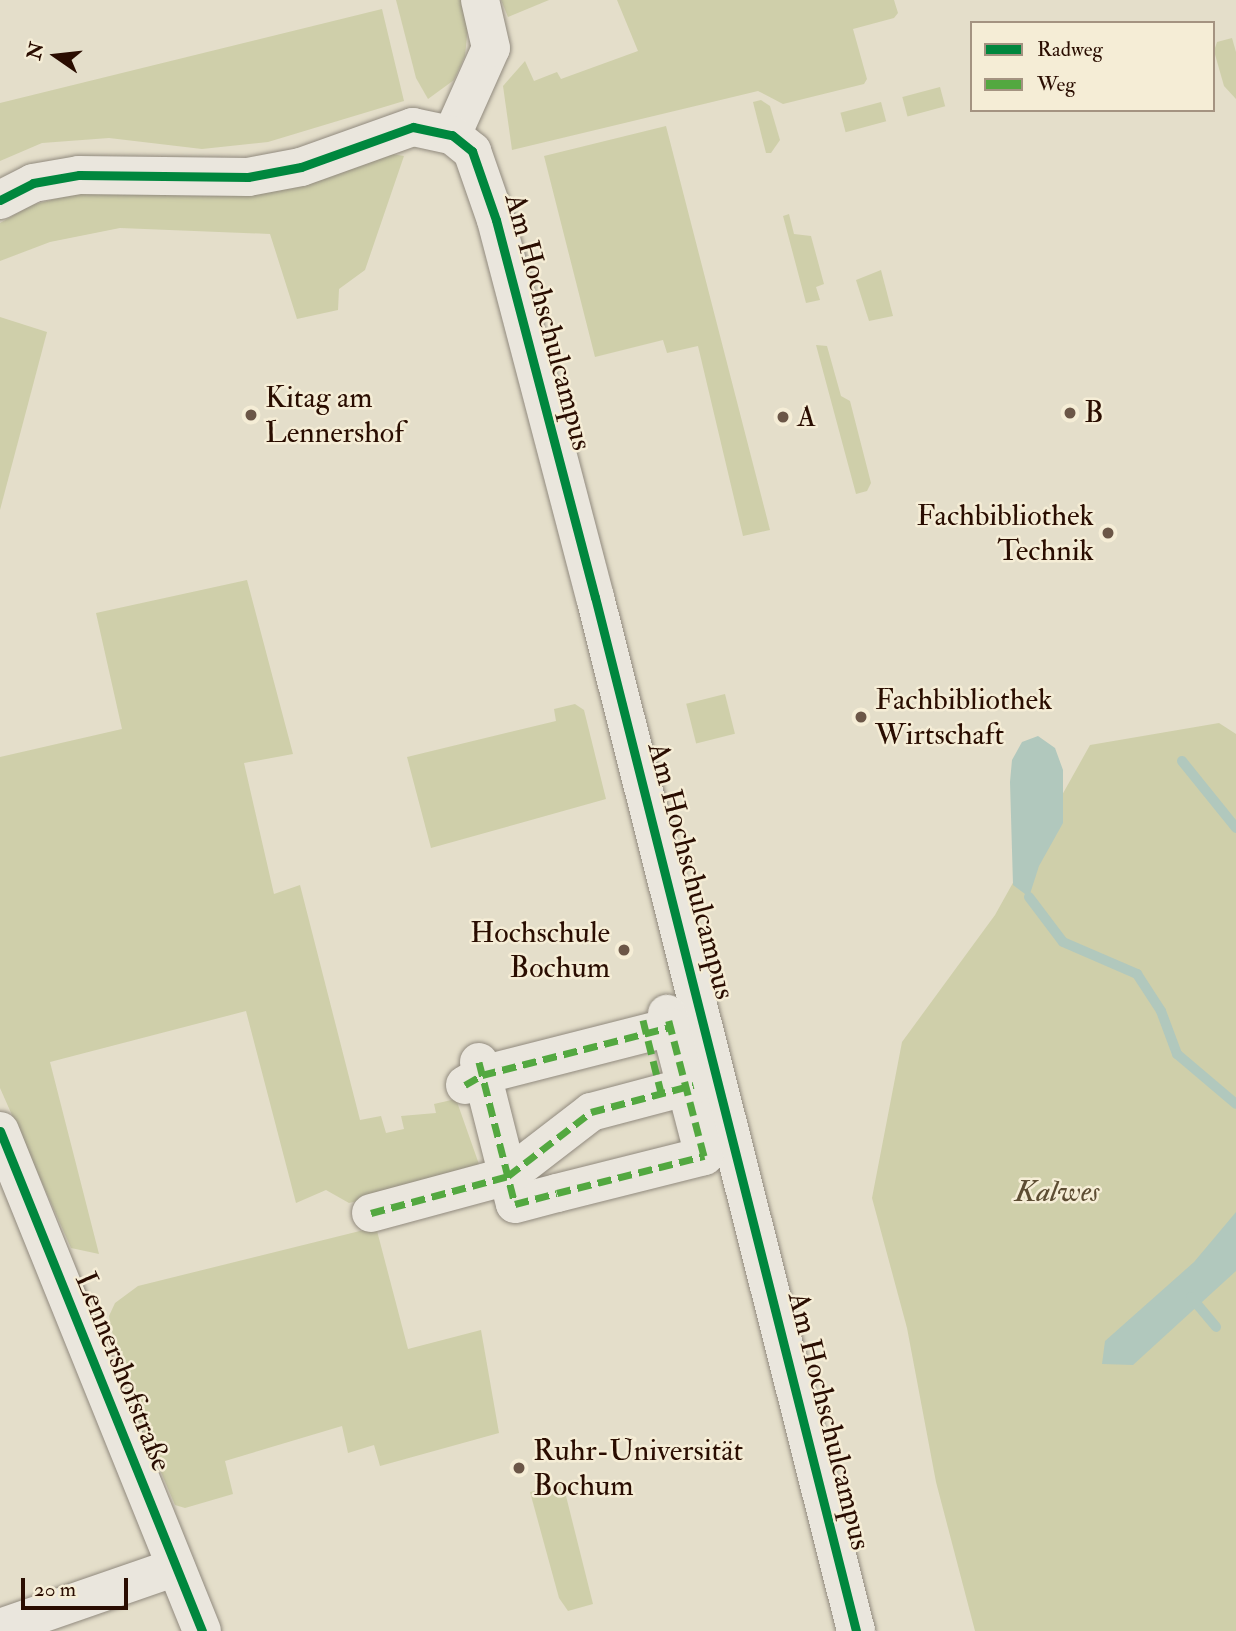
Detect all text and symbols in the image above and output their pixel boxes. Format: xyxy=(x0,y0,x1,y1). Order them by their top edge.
north arrow xyxy=(21,21,91,91)
legend xyxy=(970,21,1215,112)
text: Radweg xyxy=(1037,36,1103,63)
text: N xyxy=(22,40,49,62)
text: Weg xyxy=(1037,71,1076,98)
street label: Am Hochschulcampus xyxy=(496,190,600,454)
place label: Kitag am Lennershof xyxy=(265,380,404,450)
place label: B xyxy=(1084,395,1104,431)
place label: A xyxy=(797,399,816,435)
marker: B xyxy=(1062,405,1078,421)
marker: Kitag am Lennershof xyxy=(243,407,259,423)
marker: A xyxy=(775,409,791,425)
place label: Fachbibliothek Technik xyxy=(917,498,1094,568)
marker: Fachbibliothek Technik xyxy=(1100,525,1116,541)
place label: Fachbibliothek Wirtschaft xyxy=(875,682,1052,752)
marker: Fachbibliothek Wirtschaft xyxy=(853,709,869,725)
street label: Am Hochschulcampus xyxy=(639,739,743,1003)
place label: Hochschule Bochum xyxy=(470,915,610,986)
marker: Hochschule Bochum xyxy=(616,942,632,958)
park label: Kalwes xyxy=(1015,1174,1099,1210)
street label: Lennershofstraße xyxy=(67,1267,179,1477)
street label: Am Hochschulcampus xyxy=(780,1288,878,1554)
place label: Ruhr-Universität Bochum xyxy=(533,1433,743,1504)
marker: Ruhr-Universität Bochum xyxy=(511,1460,527,1476)
scale bar xyxy=(24,1564,131,1608)
text: 20 m xyxy=(34,1576,76,1603)

